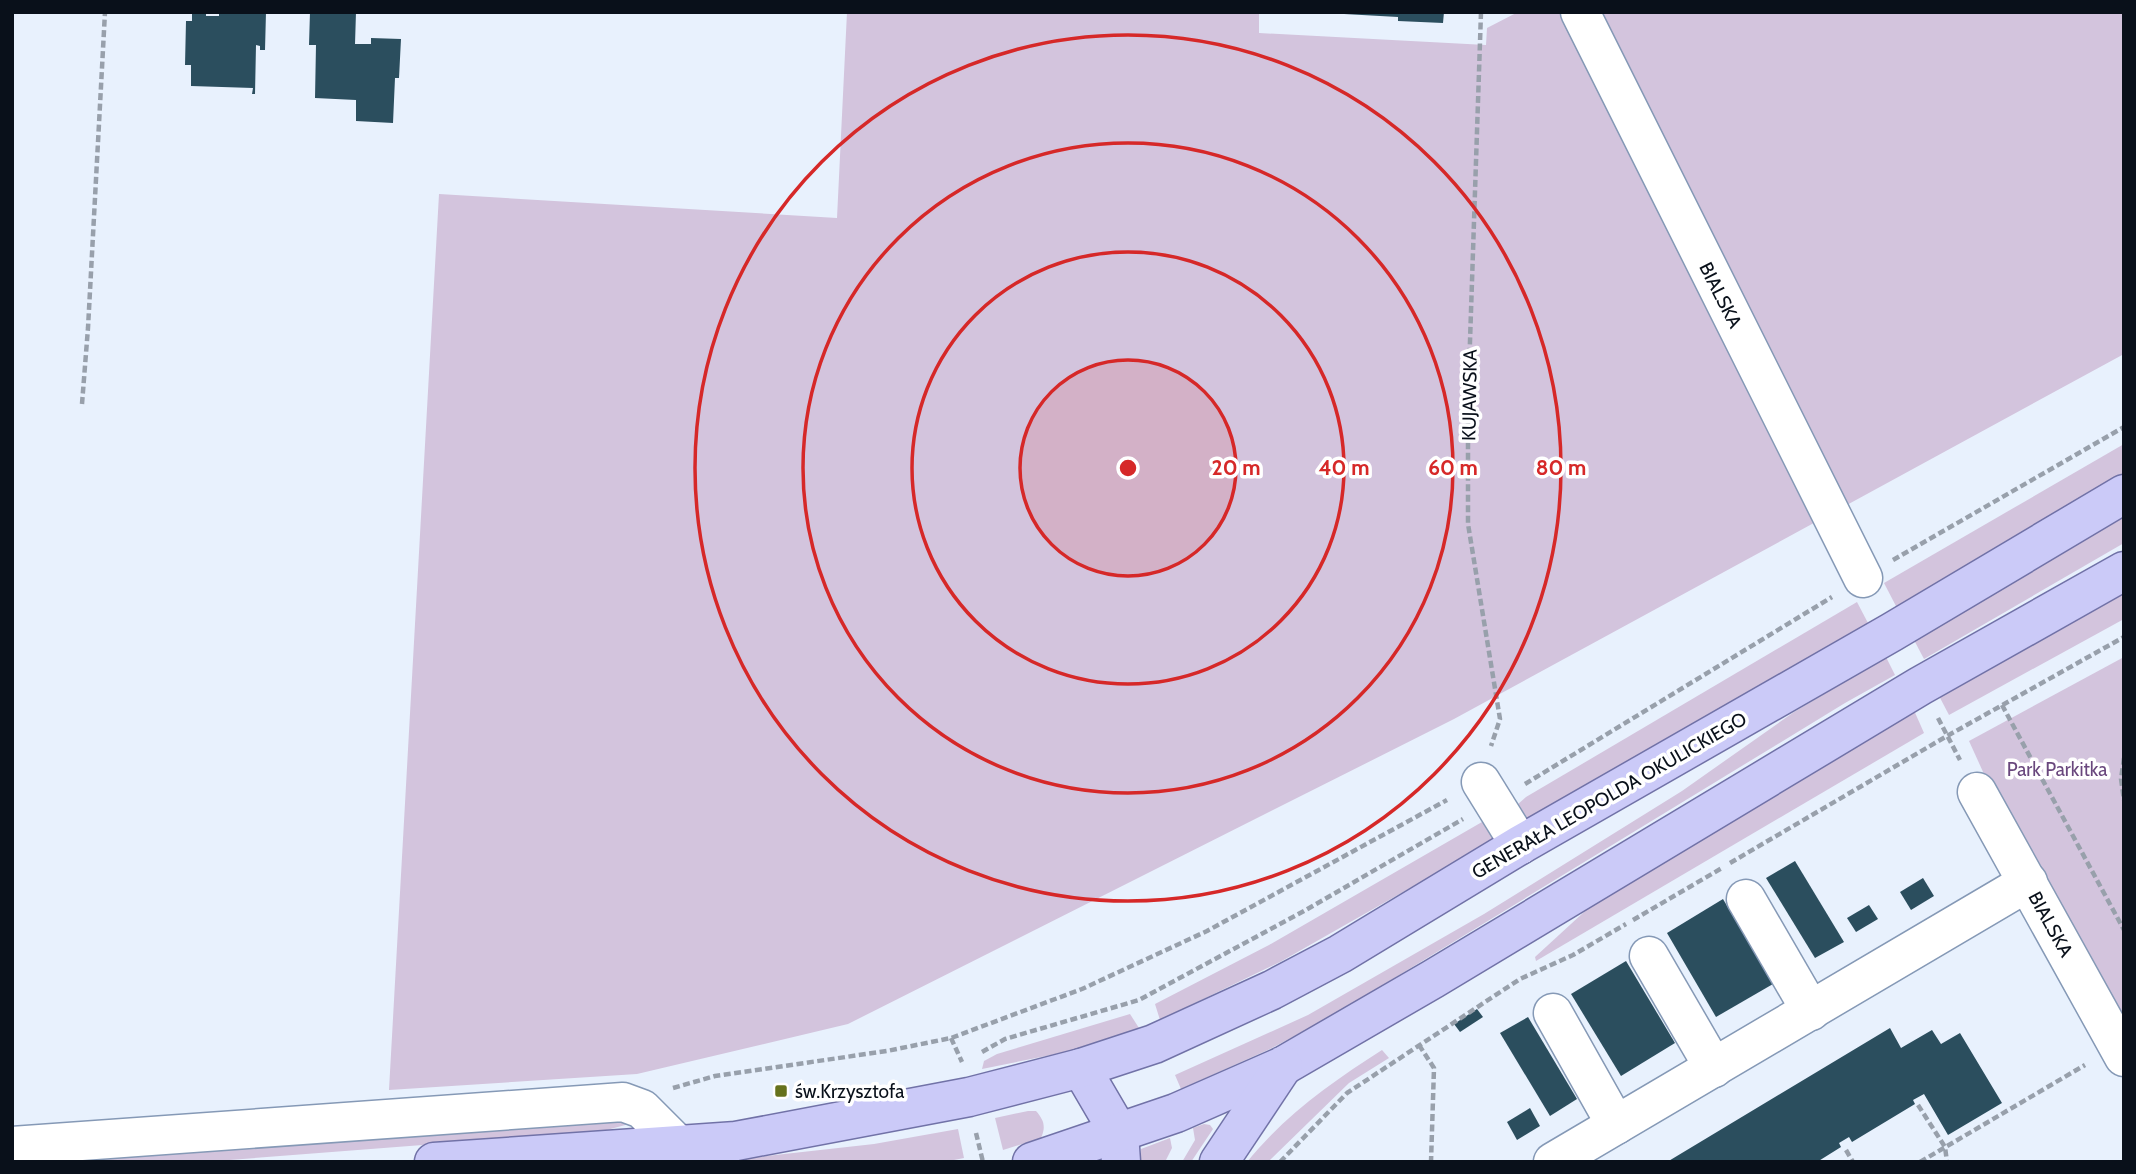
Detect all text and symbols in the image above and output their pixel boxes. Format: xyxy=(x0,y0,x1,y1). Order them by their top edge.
street label: BIALSKA xyxy=(1694,258,1747,332)
street label: KUJAWSKA xyxy=(1457,349,1482,441)
text: 20 m xyxy=(1212,455,1260,480)
text: 40 m xyxy=(1319,455,1369,480)
text: 60 m xyxy=(1428,455,1478,480)
text: 80 m xyxy=(1536,455,1586,480)
centre of rings xyxy=(1116,456,1140,480)
street label: GENERAŁA LEOPOLDA OKULICKIEGO xyxy=(1468,707,1751,884)
park label: Park Parkitka xyxy=(2007,758,2107,781)
street label: BIALSKA xyxy=(2023,888,2078,961)
place label: św.Krzysztofa xyxy=(795,1080,904,1103)
marker: św.Krzysztofa xyxy=(773,1083,789,1099)

